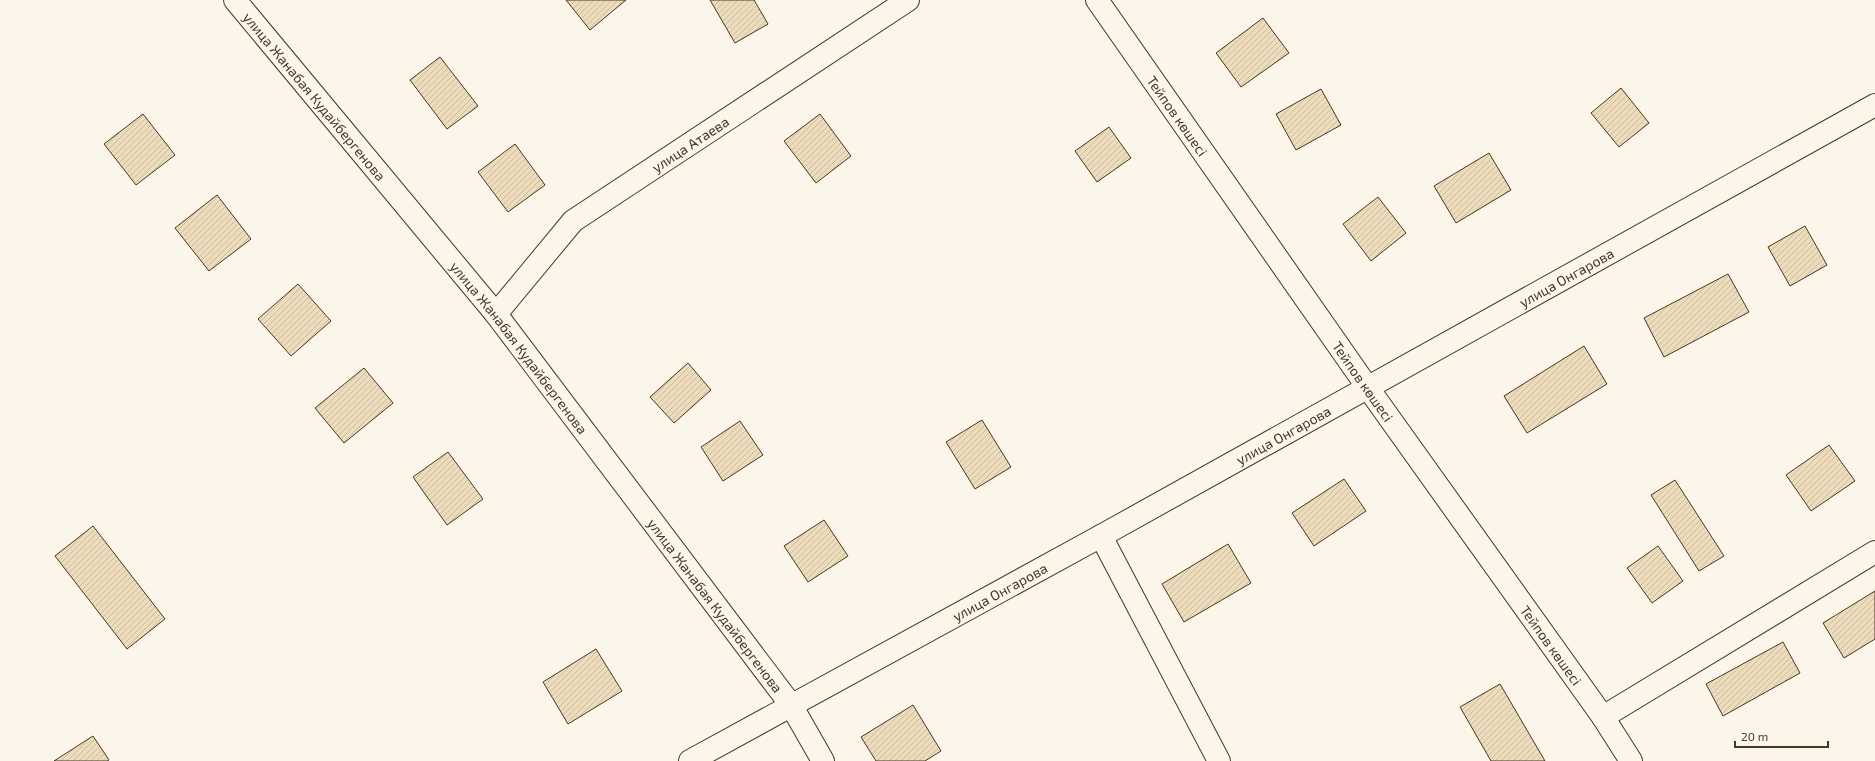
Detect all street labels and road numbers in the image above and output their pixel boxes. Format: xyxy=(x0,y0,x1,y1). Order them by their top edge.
street label: улица Жанабая Кудайбергенова xyxy=(240,9,390,184)
street label: Тейпов көшесі xyxy=(1144,72,1212,159)
street label: улица Атаева xyxy=(648,112,732,175)
street label: улица Онгарова xyxy=(1516,244,1616,310)
street label: улица Жанабая Кудайбергенова xyxy=(447,258,592,437)
street label: Тейпов көшесі xyxy=(1329,338,1397,424)
street label: улица Онгарова xyxy=(1233,401,1333,468)
street label: улица Жанабая Кудайбергенова xyxy=(644,515,787,696)
street label: улица Онгарова xyxy=(949,559,1050,624)
street label: Тейпов көшесі xyxy=(1517,602,1586,688)

